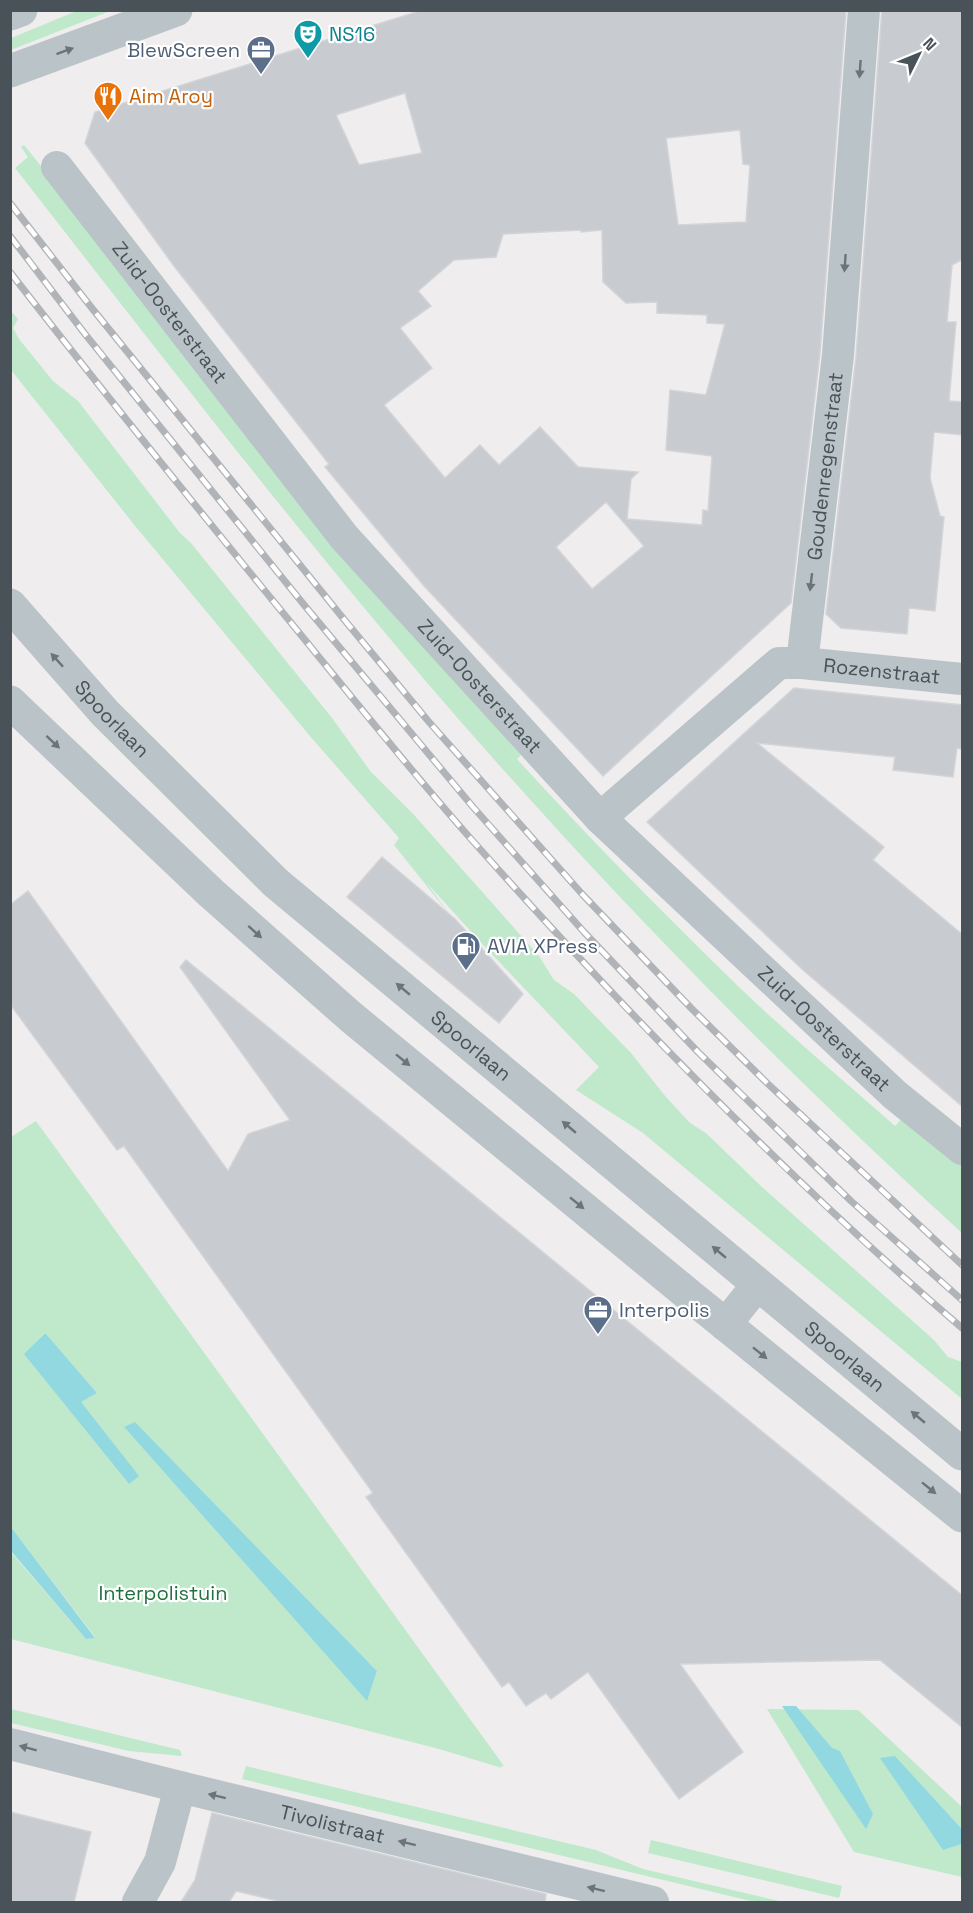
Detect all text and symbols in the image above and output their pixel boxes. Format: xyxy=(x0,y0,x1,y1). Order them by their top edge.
theatre icon: NS16 xyxy=(292,18,324,60)
place label: NS16 xyxy=(329,21,375,47)
north arrow xyxy=(889,24,949,84)
text: N xyxy=(918,33,941,55)
office icon: BlewScreen xyxy=(245,34,277,76)
place label: BlewScreen xyxy=(127,37,240,63)
one-way arrow xyxy=(57,46,75,56)
one-way arrow xyxy=(855,59,865,78)
restaurant icon: Aim Aroy xyxy=(92,80,124,122)
place label: Aim Aroy xyxy=(129,83,213,109)
street label: Zuid-Oosterstraat xyxy=(106,236,233,389)
one-way arrow xyxy=(840,254,850,273)
street label: Goudenregenstraat xyxy=(801,371,849,562)
one-way arrow xyxy=(807,573,816,592)
street label: Zuid-Oosterstraat xyxy=(412,613,548,759)
street label: Rozenstraat xyxy=(822,652,941,690)
one-way arrow xyxy=(51,653,64,668)
street label: Spoorlaan xyxy=(69,675,155,763)
one-way arrow xyxy=(45,735,60,748)
one-way arrow xyxy=(247,925,262,938)
fuel station icon: AVIA XPress xyxy=(450,930,482,972)
place label: AVIA XPress xyxy=(487,933,598,959)
street label: Zuid-Oosterstraat xyxy=(752,960,896,1097)
one-way arrow xyxy=(396,983,411,996)
street label: Spoorlaan xyxy=(425,1004,517,1087)
one-way arrow xyxy=(395,1053,410,1065)
one-way arrow xyxy=(562,1121,577,1134)
one-way arrow xyxy=(569,1196,585,1209)
one-way arrow xyxy=(711,1245,727,1258)
office icon: Interpolis xyxy=(582,1294,614,1336)
place label: Interpolis xyxy=(619,1297,710,1323)
street label: Spoorlaan xyxy=(799,1315,891,1398)
one-way arrow xyxy=(753,1346,768,1358)
one-way arrow xyxy=(910,1411,925,1423)
one-way arrow xyxy=(921,1481,937,1494)
park label: Interpolistuin xyxy=(98,1580,228,1606)
one-way arrow xyxy=(19,1743,38,1753)
one-way arrow xyxy=(208,1791,227,1801)
street label: Tivolistraat xyxy=(277,1799,387,1849)
one-way arrow xyxy=(398,1837,416,1847)
one-way arrow xyxy=(587,1883,606,1893)

